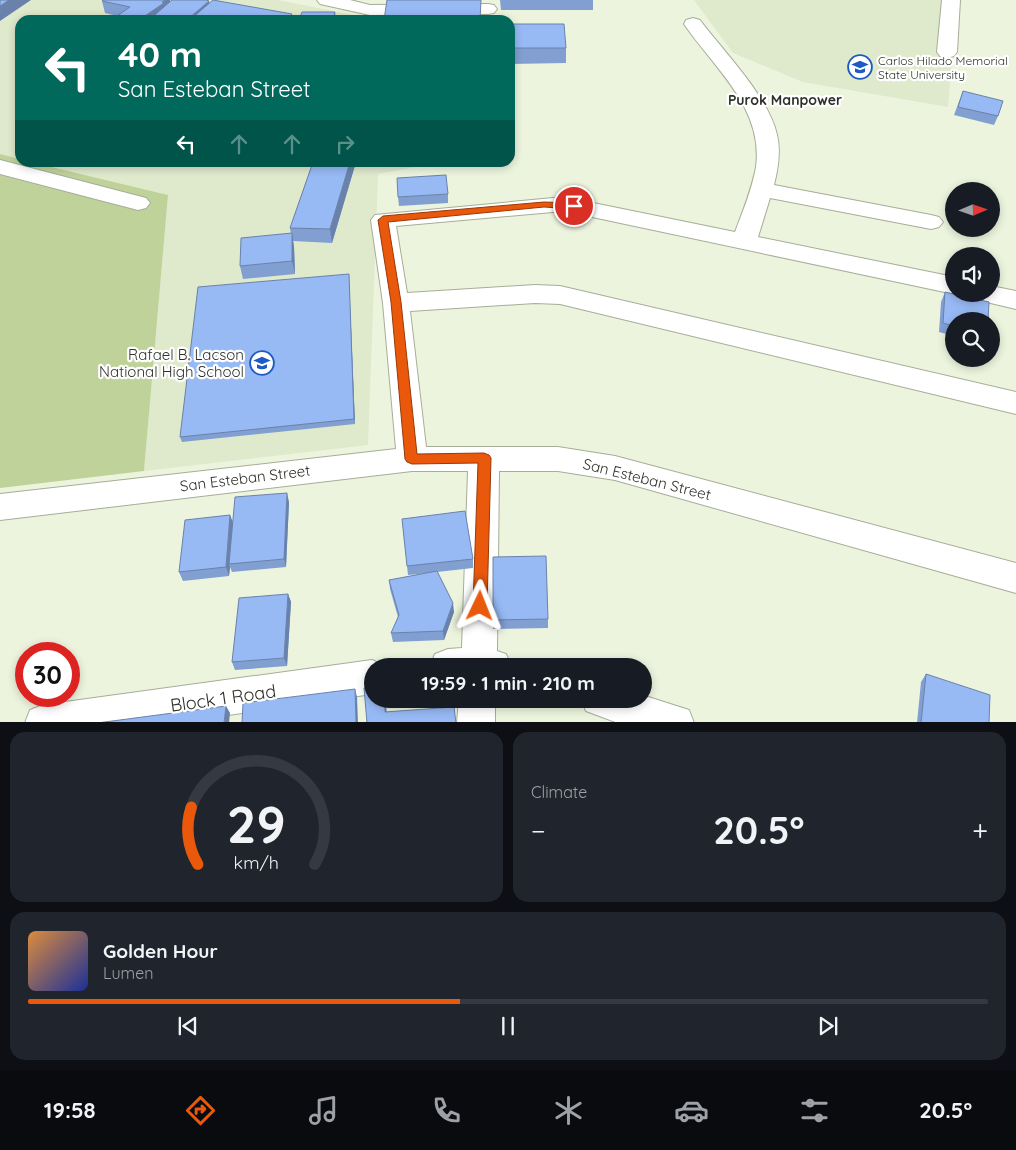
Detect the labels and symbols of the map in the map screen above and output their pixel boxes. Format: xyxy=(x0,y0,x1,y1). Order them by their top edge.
place label: Carlos Hilado Memorial State University xyxy=(878,53,1008,82)
school or university icon: Carlos Hilado Memorial State University xyxy=(847,54,873,80)
district label: Purok Manpower xyxy=(728,91,842,109)
north arrow xyxy=(945,182,1000,238)
pin xyxy=(553,185,595,227)
place label: Rafael B. Lacson National High School xyxy=(99,345,244,381)
school or university icon: Rafael B. Lacson National High School xyxy=(249,350,275,376)
street label: San Esteban Street xyxy=(581,454,713,504)
street label: San Esteban Street xyxy=(179,461,311,495)
position arrow xyxy=(453,579,505,631)
speed limit sign: 30 xyxy=(15,642,80,707)
street label: Block 1 Road xyxy=(169,679,277,717)

